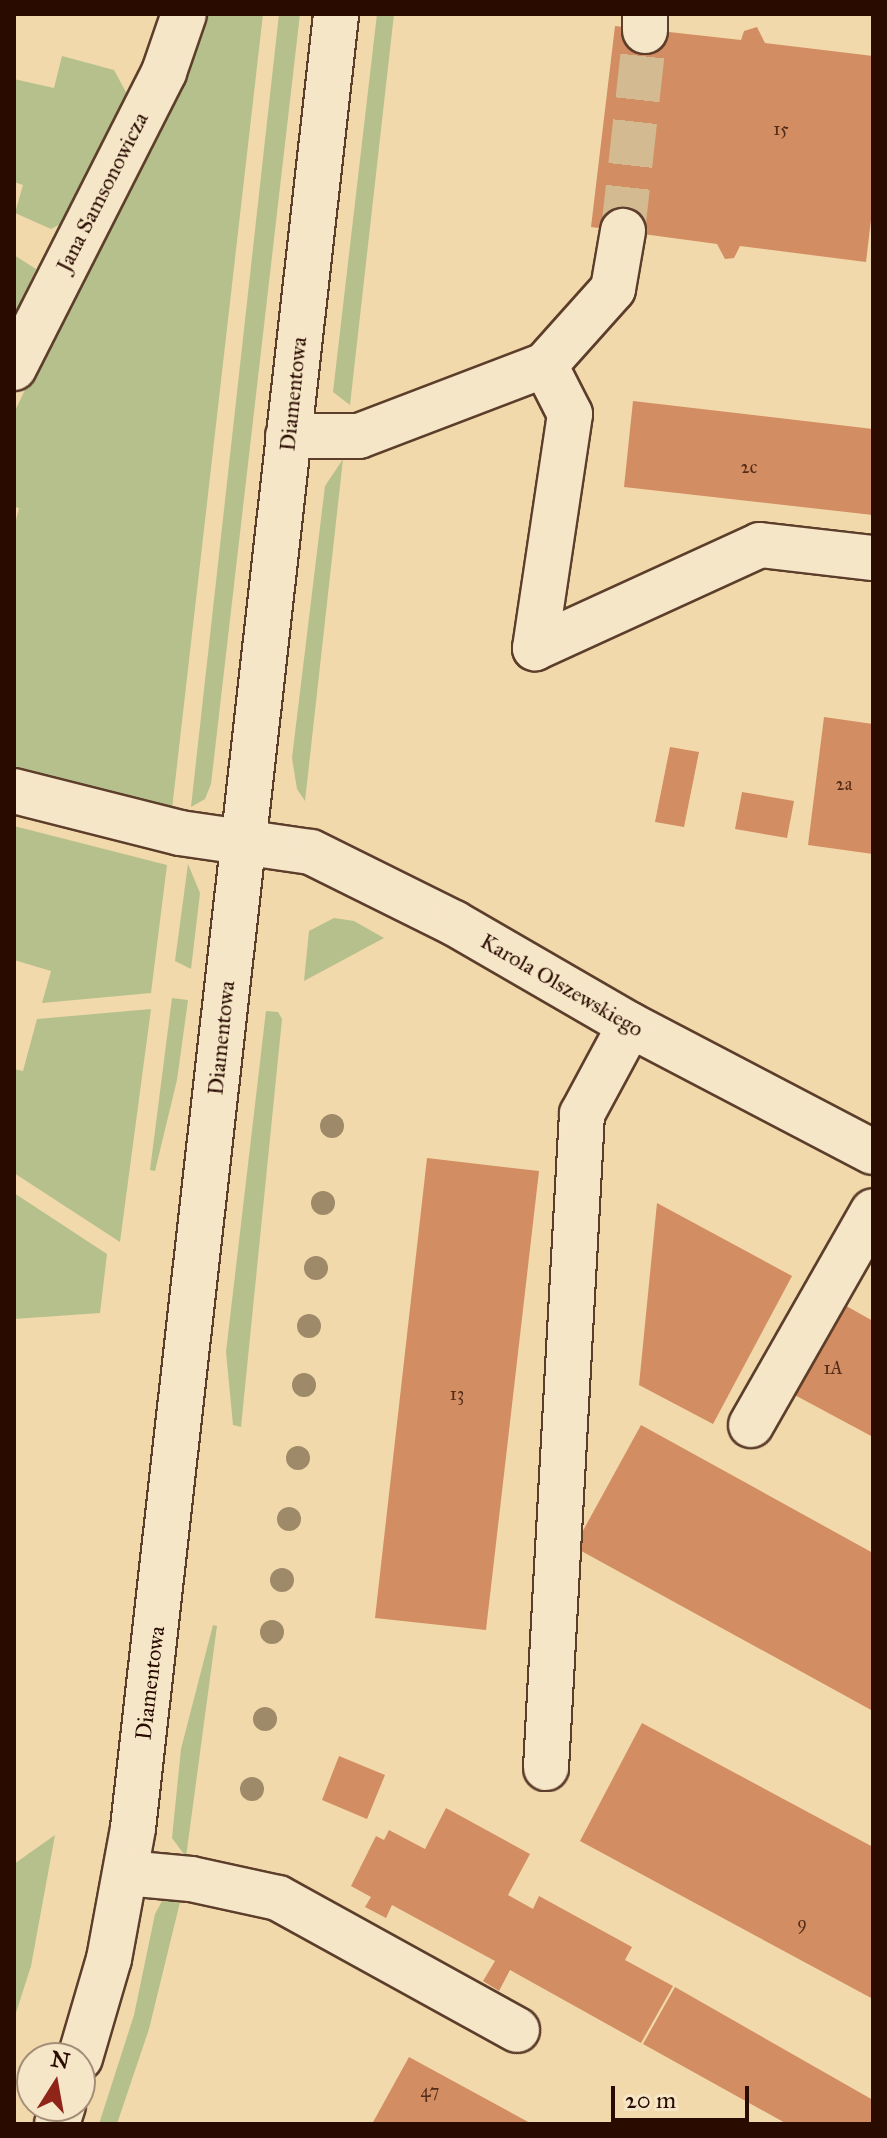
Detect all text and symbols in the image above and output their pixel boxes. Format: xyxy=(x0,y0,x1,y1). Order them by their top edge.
street label: Jana Samsonowicza xyxy=(50,108,154,276)
house number: 15 xyxy=(773,118,789,140)
street label: Diamentowa xyxy=(274,336,312,452)
house number: 2c xyxy=(741,456,757,478)
house number: 2a xyxy=(836,773,852,795)
street label: Karola Olszewskiego xyxy=(476,928,648,1042)
street label: Diamentowa xyxy=(202,980,240,1096)
house number: 1A xyxy=(823,1357,843,1379)
house number: 13 xyxy=(450,1383,464,1405)
street label: Diamentowa xyxy=(130,1624,170,1742)
house number: 9 xyxy=(797,1912,807,1934)
north arrow xyxy=(16,2042,96,2122)
text: N xyxy=(49,2045,72,2075)
scale bar xyxy=(615,2070,753,2120)
house number: 47 xyxy=(421,2080,439,2102)
text: 20 m xyxy=(625,2085,676,2115)

